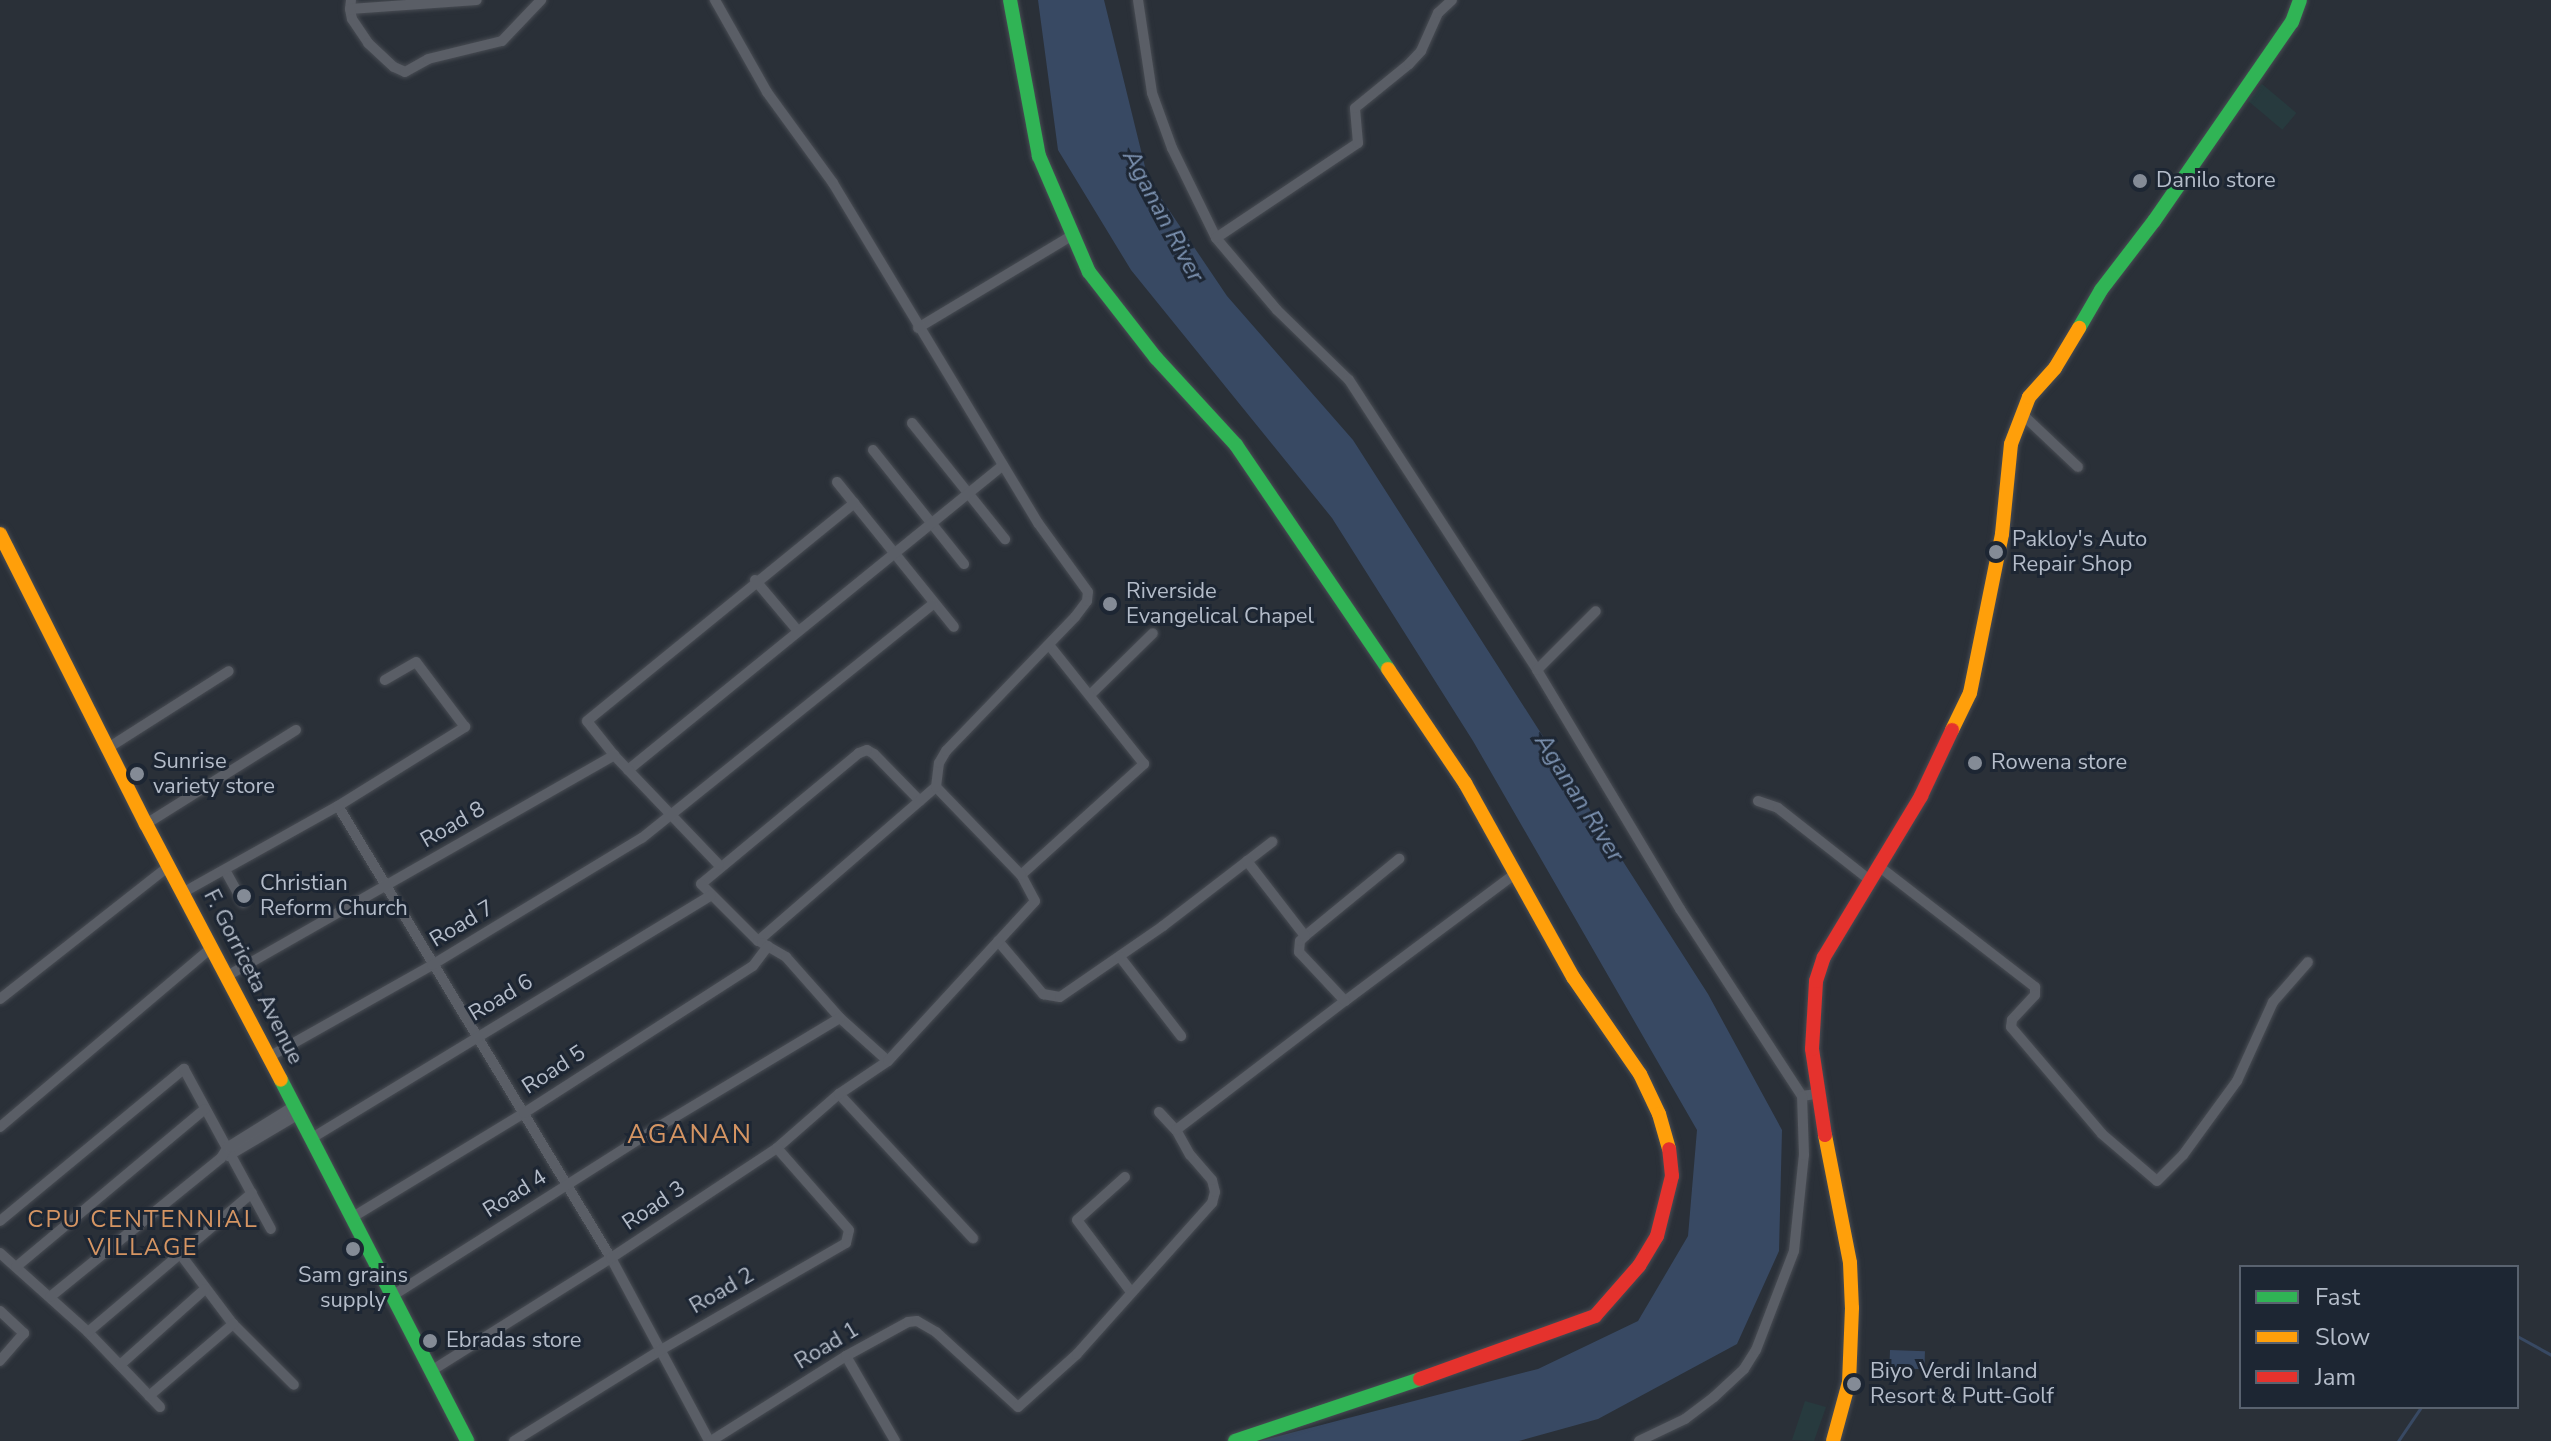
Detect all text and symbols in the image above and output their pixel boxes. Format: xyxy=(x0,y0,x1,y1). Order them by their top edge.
water label: Aganan River xyxy=(1116,145,1210,287)
place label: Danilo store xyxy=(2156,168,2276,194)
marker: Danilo store xyxy=(2131,172,2149,190)
place label: Pakloy's Auto Repair Shop xyxy=(2012,526,2147,578)
marker: Pakloy's Auto Repair Shop xyxy=(1987,543,2005,561)
place label: Riverside Evangelical Chapel xyxy=(1126,578,1314,630)
marker: Riverside Evangelical Chapel xyxy=(1101,595,1119,613)
water label: Aganan River xyxy=(1528,729,1630,867)
place label: Sunrise variety store xyxy=(153,748,275,800)
place label: Rowena store xyxy=(1991,750,2127,776)
marker: Rowena store xyxy=(1966,754,1984,772)
marker: Sunrise variety store xyxy=(128,765,146,783)
street label: Road 8 xyxy=(416,796,490,854)
place label: Christian Reform Church xyxy=(260,870,408,922)
street label: F. Gorriceta Avenue xyxy=(197,885,309,1069)
marker: Christian Reform Church xyxy=(235,887,253,905)
street label: Road 7 xyxy=(425,895,499,953)
street label: Road 6 xyxy=(464,969,538,1027)
street label: Road 5 xyxy=(517,1040,591,1100)
district label: AGANAN xyxy=(627,1119,753,1151)
street label: Road 4 xyxy=(478,1164,552,1224)
street label: Road 3 xyxy=(618,1175,690,1237)
district label: CPU CENTENNIAL VILLAGE xyxy=(27,1206,259,1262)
marker: Sam grains supply xyxy=(344,1240,362,1258)
place label: Sam grains supply xyxy=(298,1262,408,1314)
street label: Road 2 xyxy=(685,1262,759,1320)
legend xyxy=(2239,1265,2519,1409)
text: Fast xyxy=(2315,1281,2360,1313)
street label: Road 1 xyxy=(790,1317,864,1375)
text: Slow xyxy=(2315,1321,2370,1353)
place label: Ebradas store xyxy=(446,1328,582,1354)
marker: Ebradas store xyxy=(421,1332,439,1350)
place label: Biyo Verdi Inland Resort & Putt-Golf xyxy=(1870,1358,2054,1410)
text: Jam xyxy=(2315,1361,2356,1393)
marker: Biyo Verdi Inland Resort & Putt-Golf xyxy=(1845,1375,1863,1393)

